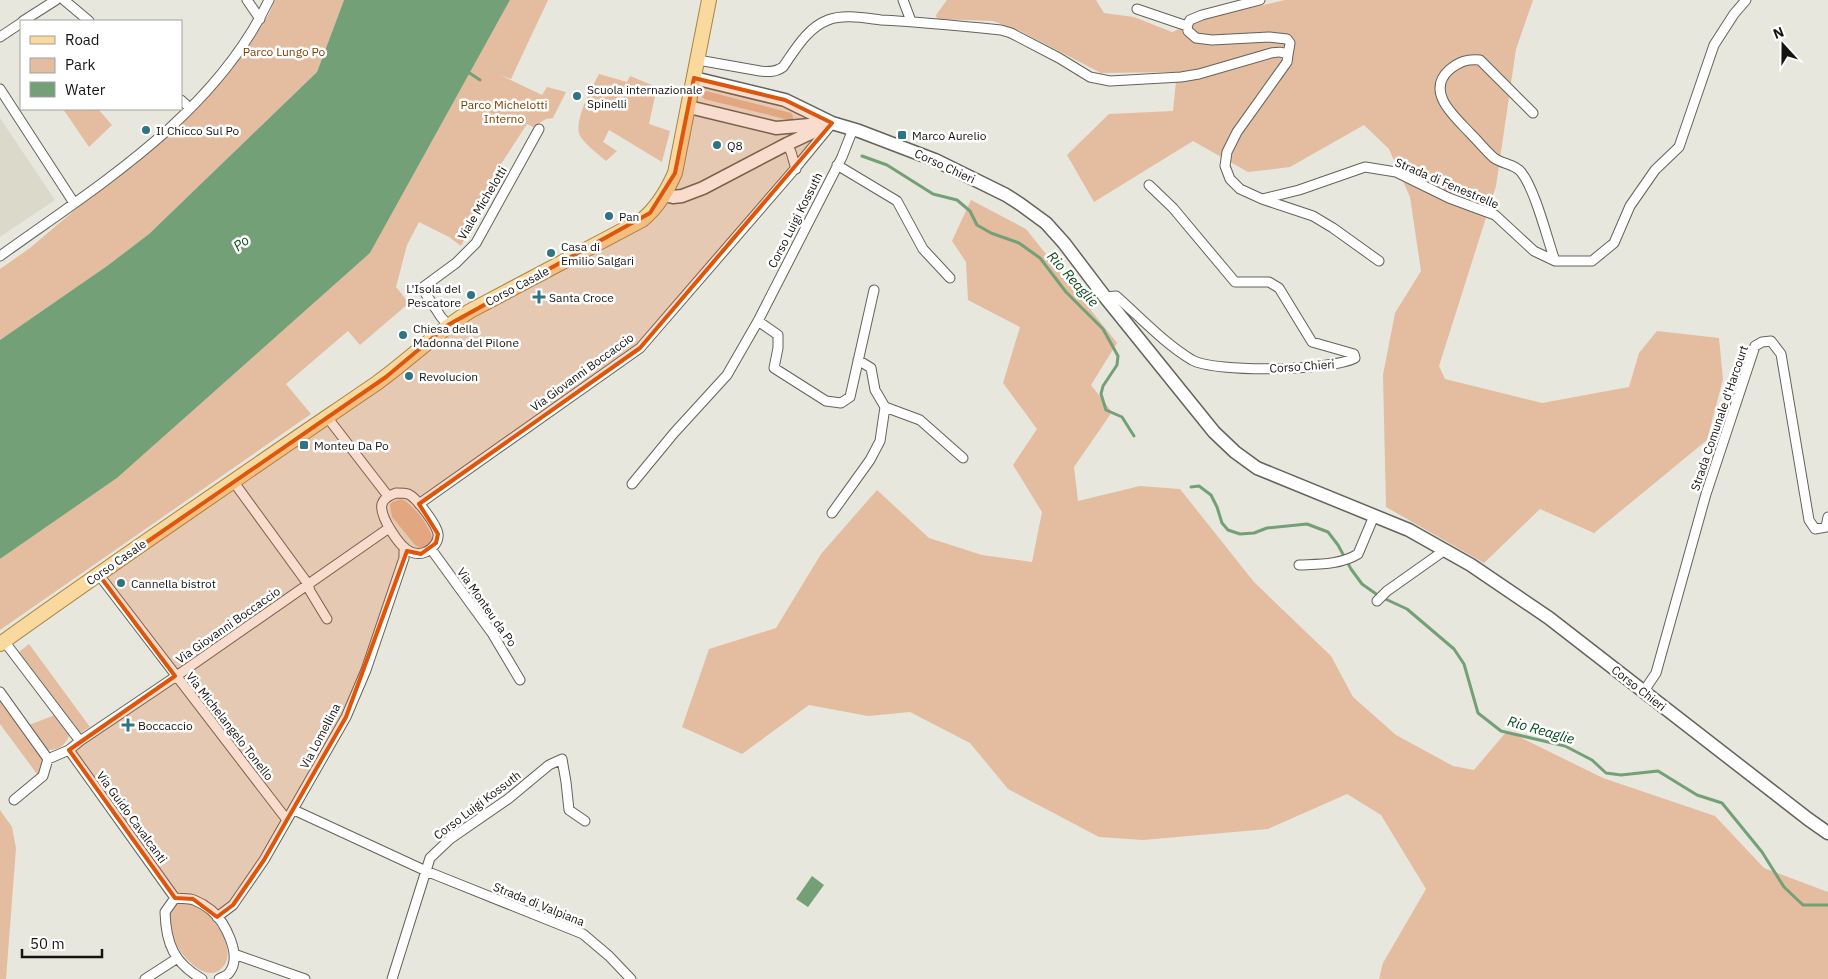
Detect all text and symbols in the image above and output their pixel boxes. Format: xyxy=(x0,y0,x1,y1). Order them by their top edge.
legend xyxy=(20,20,182,110)
north arrow xyxy=(1758,20,1808,70)
text: N xyxy=(1770,23,1786,43)
text: Road xyxy=(65,30,100,49)
park label: Parco Lungo Po xyxy=(243,44,326,59)
text: Park xyxy=(65,55,95,74)
text: Water xyxy=(65,80,106,99)
place label: Scuola internazionale Spinelli xyxy=(587,82,703,111)
marker: Scuola internazionale Spinelli xyxy=(571,90,583,102)
park label: Parco Michelotti Interno xyxy=(461,97,547,126)
place label: Il Chicco Sul Po xyxy=(156,123,240,138)
marker: Il Chicco Sul Po xyxy=(140,124,152,136)
place label: Marco Aurelio xyxy=(912,128,987,143)
marker: Marco Aurelio xyxy=(896,129,908,141)
place label: Q8 xyxy=(727,138,743,153)
marker: Q8 xyxy=(711,139,723,151)
street label: Corso Chieri xyxy=(912,145,978,187)
street label: Strada di Fenestrelle xyxy=(1393,154,1502,212)
street label: Viale Michelotti xyxy=(454,164,510,242)
street label: Corso Luigi Kossuth xyxy=(764,170,826,270)
place label: Pan xyxy=(619,209,639,224)
marker: Pan xyxy=(603,210,615,222)
water label: Po xyxy=(229,231,253,255)
place label: Casa di Emilio Salgari xyxy=(561,239,634,268)
marker: Casa di Emilio Salgari xyxy=(545,247,557,259)
water label: Rio Reaglie xyxy=(1043,247,1103,311)
street label: Corso Casale xyxy=(483,263,552,309)
place label: L'Isola del Pescatore xyxy=(406,281,461,310)
marker: L'Isola del Pescatore xyxy=(465,289,477,301)
place label: Santa Croce xyxy=(549,290,614,305)
marker: Santa Croce xyxy=(533,291,545,303)
place label: Chiesa della Madonna del Pilone xyxy=(413,321,519,350)
marker: Chiesa della Madonna del Pilone xyxy=(397,329,409,341)
street label: Via Giovanni Boccaccio xyxy=(527,329,637,414)
street label: Strada Comunale d'Harcourt xyxy=(1687,343,1751,493)
street label: Corso Chieri xyxy=(1269,356,1335,376)
place label: Revolucion xyxy=(419,369,478,384)
marker: Revolucion xyxy=(403,370,415,382)
place label: Monteu Da Po xyxy=(314,438,389,453)
marker: Monteu Da Po xyxy=(298,439,310,451)
street label: Corso Casale xyxy=(83,536,149,588)
street label: Via Monteu da Po xyxy=(454,565,520,650)
place label: Cannella bistrot xyxy=(131,576,216,591)
marker: Cannella bistrot xyxy=(115,577,127,589)
street label: Via Giovanni Boccaccio xyxy=(173,583,283,667)
street label: Corso Chieri xyxy=(1609,662,1669,714)
street label: Via Michelangelo Tonello xyxy=(183,669,277,783)
street label: Via Lomellina xyxy=(296,700,344,771)
water label: Rio Reaglie xyxy=(1505,712,1577,748)
place label: Boccaccio xyxy=(138,718,193,733)
marker: Boccaccio xyxy=(122,719,134,731)
street label: Corso Luigi Kossuth xyxy=(430,767,524,843)
street label: Via Guido Cavalcanti xyxy=(94,768,170,866)
street label: Strada di Valpiana xyxy=(491,879,587,929)
scale bar xyxy=(22,926,102,958)
text: 50 m xyxy=(30,934,65,953)

